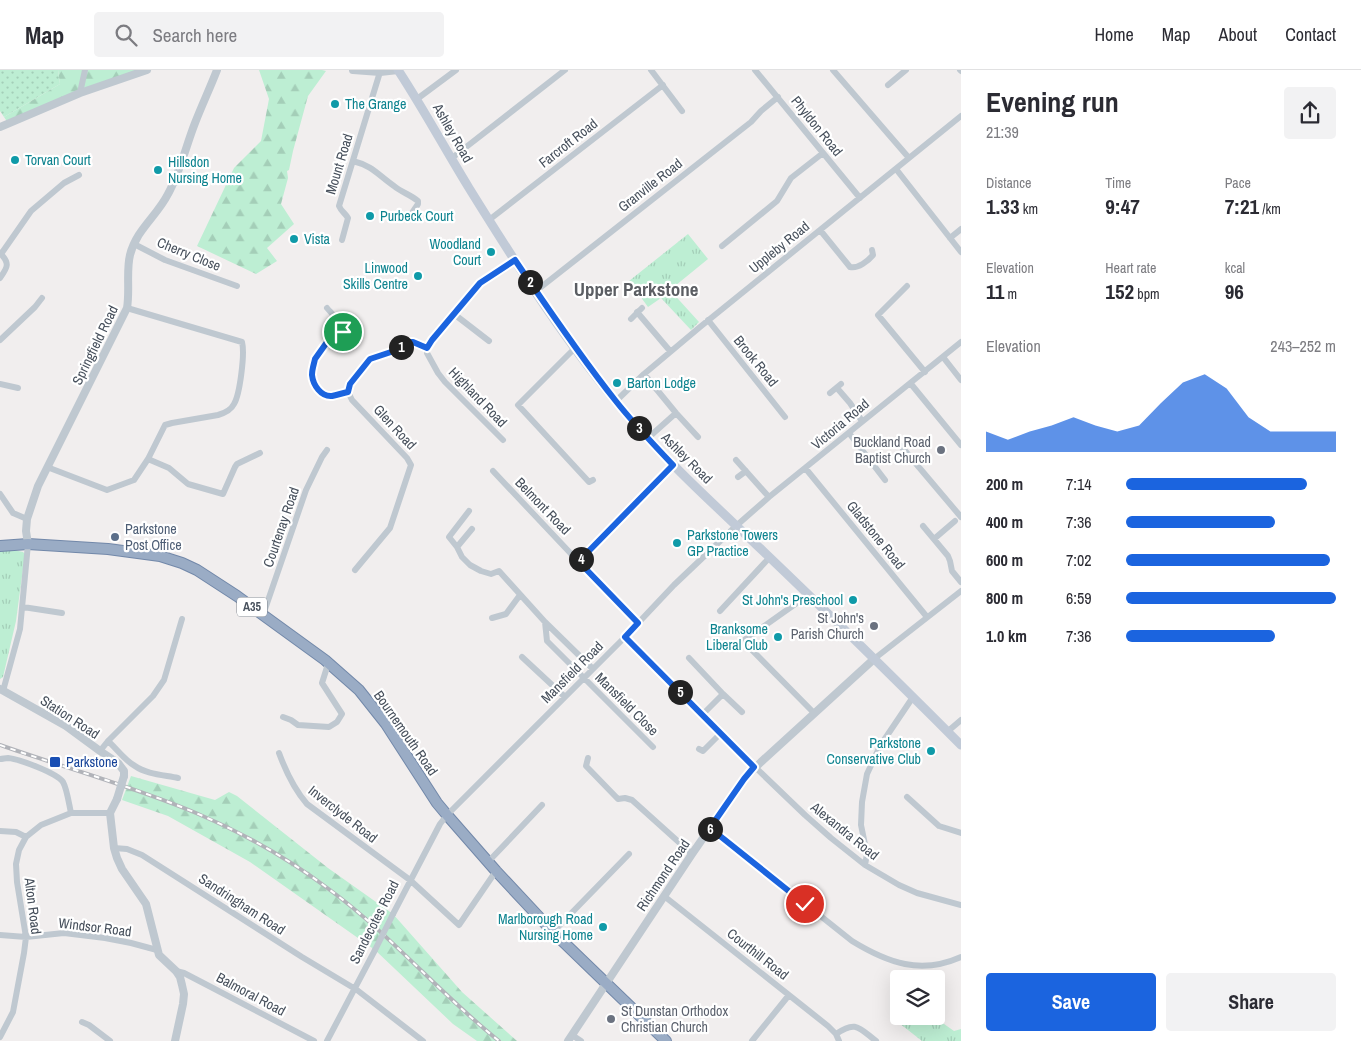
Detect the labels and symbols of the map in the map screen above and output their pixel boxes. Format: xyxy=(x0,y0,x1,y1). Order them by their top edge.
street label: Phyldon Road xyxy=(787,92,847,160)
place label: The Grange xyxy=(345,95,406,113)
marker: The Grange xyxy=(329,98,341,110)
street label: Ashley Road xyxy=(428,99,477,166)
street label: Farcroft Road xyxy=(535,114,601,172)
street label: Mount Road xyxy=(321,131,357,197)
place label: Torvan Court xyxy=(25,151,91,169)
place label: Hillsdon Nursing Home xyxy=(168,153,242,187)
marker: Torvan Court xyxy=(9,154,21,166)
street label: Granville Road xyxy=(614,154,686,216)
marker: Hillsdon Nursing Home xyxy=(152,164,164,176)
place label: Purbeck Court xyxy=(380,207,453,225)
marker: Purbeck Court xyxy=(364,210,376,222)
street label: Uppleby Road xyxy=(745,217,813,277)
place label: Vista xyxy=(304,230,331,248)
street label: Cherry Close xyxy=(155,233,223,275)
marker: Vista xyxy=(288,233,300,245)
place label: Woodland Court xyxy=(430,235,481,269)
marker: Woodland Court xyxy=(485,246,497,258)
place label: Linwood Skills Centre xyxy=(343,259,408,293)
marker: Linwood Skills Centre xyxy=(412,270,424,282)
pin: 2 xyxy=(518,270,542,294)
district label: Upper Parkstone xyxy=(574,276,699,302)
street label: Springfield Road xyxy=(68,302,122,388)
pin xyxy=(322,311,364,353)
street label: Brook Road xyxy=(730,332,782,390)
pin: 1 xyxy=(388,334,414,360)
street label: Highland Road xyxy=(445,363,511,431)
place label: Barton Lodge xyxy=(627,374,696,392)
marker: Barton Lodge xyxy=(611,377,623,389)
street label: Victoria Road xyxy=(807,395,873,453)
street label: Glen Road xyxy=(370,401,420,453)
pin: 3 xyxy=(626,416,652,440)
street label: Ashley Road xyxy=(657,428,716,487)
place label: Buckland Road Baptist Church xyxy=(853,433,931,467)
marker: Buckland Road Baptist Church xyxy=(935,444,947,456)
street label: Belmont Road xyxy=(511,474,575,538)
street label: Courtenay Road xyxy=(259,485,303,569)
street label: Gladstone Road xyxy=(843,497,909,573)
place label: Parkstone Post Office xyxy=(125,520,182,554)
place label: Parkstone Towers GP Practice xyxy=(687,526,778,560)
marker: Parkstone Post Office xyxy=(109,531,121,543)
marker: Parkstone Towers GP Practice xyxy=(671,537,683,549)
pin: 4 xyxy=(568,546,594,572)
place label: St John's Preschool xyxy=(742,591,843,609)
marker: St John's Preschool xyxy=(847,594,859,606)
road number: A35 xyxy=(237,598,267,616)
place label: St John's Parish Church xyxy=(791,609,864,643)
place label: Branksome Liberal Club xyxy=(706,620,768,654)
marker: St John's Parish Church xyxy=(868,620,880,632)
marker: Branksome Liberal Club xyxy=(772,631,784,643)
street label: Mansfield Road xyxy=(537,637,607,707)
street label: Mansfield Close xyxy=(592,669,662,739)
pin: 5 xyxy=(668,680,692,704)
street label: Bournemouth Road xyxy=(370,687,442,779)
street label: Station Road xyxy=(37,691,103,743)
place label: Parkstone Conservative Club xyxy=(827,734,921,768)
marker: Parkstone Conservative Club xyxy=(925,745,937,757)
place label: Parkstone xyxy=(66,753,118,771)
marker: Parkstone xyxy=(48,755,62,769)
street label: Inverclyde Road xyxy=(305,781,381,847)
street label: Alexandra Road xyxy=(807,797,883,864)
pin: 6 xyxy=(698,816,722,842)
street label: Richmond Road xyxy=(632,836,694,914)
street label: Sandringham Road xyxy=(195,869,289,939)
street label: Alton Road xyxy=(20,876,45,935)
street label: Sandecotes Road xyxy=(345,877,403,967)
pin xyxy=(784,883,826,925)
place label: Marlborough Road Nursing Home xyxy=(498,910,593,944)
street label: Windsor Road xyxy=(57,914,133,940)
marker: Marlborough Road Nursing Home xyxy=(597,921,609,933)
street label: Courthill Road xyxy=(724,924,792,984)
street label: Balmoral Road xyxy=(213,968,289,1020)
place label: St Dunstan Orthodox Christian Church xyxy=(621,1002,728,1036)
marker: St Dunstan Orthodox Christian Church xyxy=(605,1013,617,1025)

